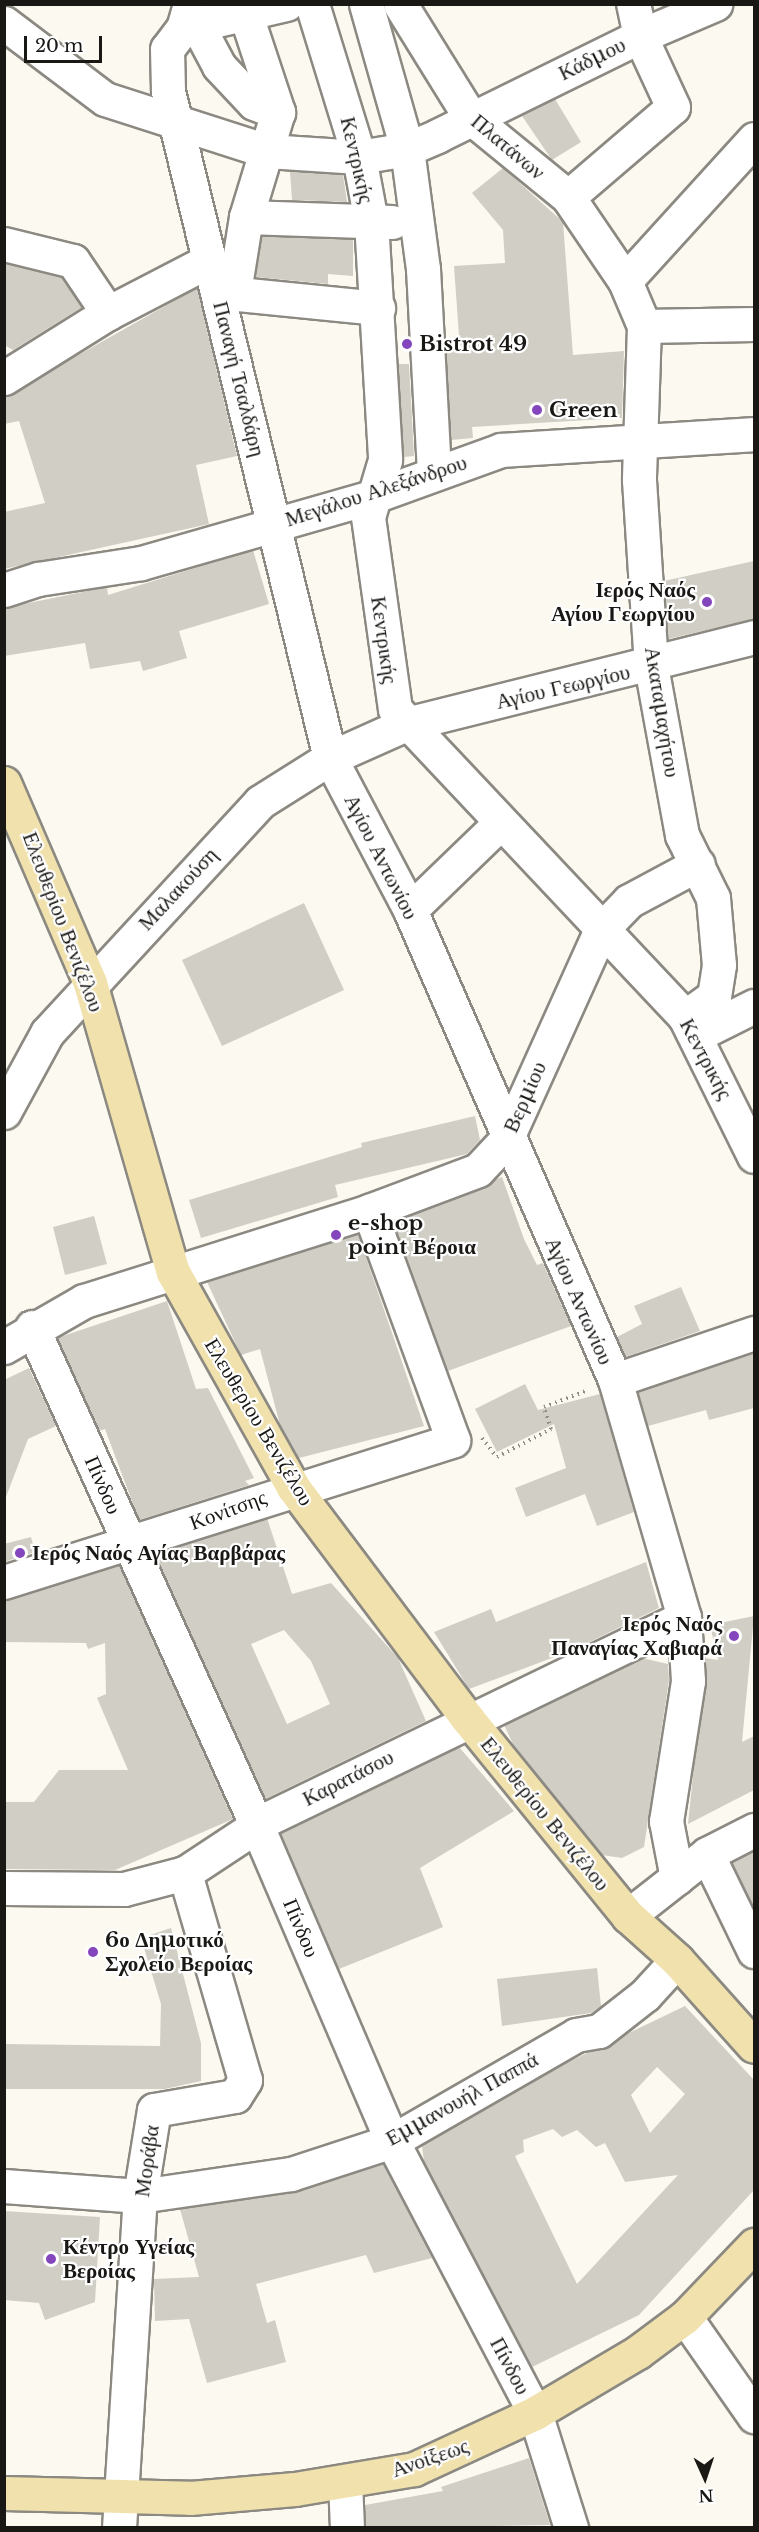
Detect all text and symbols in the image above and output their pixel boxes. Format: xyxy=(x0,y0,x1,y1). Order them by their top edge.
scale bar xyxy=(27,24,105,62)
street label: Κάδμου xyxy=(554,32,630,86)
text: 20 m xyxy=(35,35,83,57)
street label: Πλατάνων xyxy=(466,109,550,185)
street label: Κεντρικής xyxy=(335,114,379,206)
street label: Παναγή Τσαλδάρη xyxy=(208,299,270,459)
place label: Bistrot 49 xyxy=(419,331,527,357)
marker: Bistrot 49 xyxy=(400,337,414,351)
place label: Green xyxy=(549,397,618,423)
marker: Green xyxy=(530,403,544,417)
street label: Μεγάλου Αλεξάνδρου xyxy=(282,450,470,532)
place label: Ιερός Ναός Αγίου Γεωργίου xyxy=(551,577,695,627)
street label: Κεντρικής xyxy=(365,595,403,685)
marker: Ιερός Ναός Αγίου Γεωργίου xyxy=(700,595,714,609)
street label: Ακαταμαχήτου xyxy=(639,645,685,779)
street label: Αγίου Γεωργίου xyxy=(494,659,632,715)
street label: Αγίου Αντωνίου xyxy=(339,790,423,924)
street label: Ελευθερίου Βενιζέλου xyxy=(17,828,109,1016)
street label: Μαλακούση xyxy=(133,842,223,936)
street label: Κεντρικής xyxy=(674,1014,738,1104)
street label: Βερμίου xyxy=(498,1058,552,1136)
place label: e-shop point Βέροια xyxy=(348,1210,476,1260)
marker: e-shop point Βέροια xyxy=(329,1228,343,1242)
street label: Αγίου Αντωνίου xyxy=(540,1233,618,1369)
street label: Ελευθερίου Βενιζέλου xyxy=(199,1334,319,1510)
street label: Πίνδου xyxy=(79,1452,127,1518)
street label: Κονίτσης xyxy=(186,1485,270,1535)
place label: Ιερός Ναός Αγίας Βαρβάρας xyxy=(32,1540,285,1566)
marker: Ιερός Ναός Αγίας Βαρβάρας xyxy=(13,1546,27,1560)
place label: Ιερός Ναός Παναγίας Χαβιαρά xyxy=(551,1611,722,1661)
marker: Ιερός Ναός Παναγίας Χαβιαρά xyxy=(727,1629,741,1643)
street label: Ελευθερίου Βενιζέλου xyxy=(475,1732,615,1896)
street label: Καρατάσου xyxy=(298,1744,398,1812)
street label: Πίνδου xyxy=(277,1895,325,1961)
place label: 6ο Δημοτικό Σχολείο Βεροίας xyxy=(105,1927,252,1977)
marker: 6ο Δημοτικό Σχολείο Βεροίας xyxy=(86,1945,100,1959)
street label: Εμμανουήλ Παππά xyxy=(382,2047,542,2151)
street label: Μοράβα xyxy=(129,2123,165,2199)
place label: Κέντρο Υγείας Βεροίας xyxy=(63,2234,194,2284)
marker: Κέντρο Υγείας Βεροίας xyxy=(44,2252,58,2266)
street label: Πίνδου xyxy=(485,2333,535,2399)
street label: Ανοίξεως xyxy=(388,2433,472,2483)
north arrow xyxy=(675,2448,735,2508)
text: N xyxy=(698,2486,714,2506)

